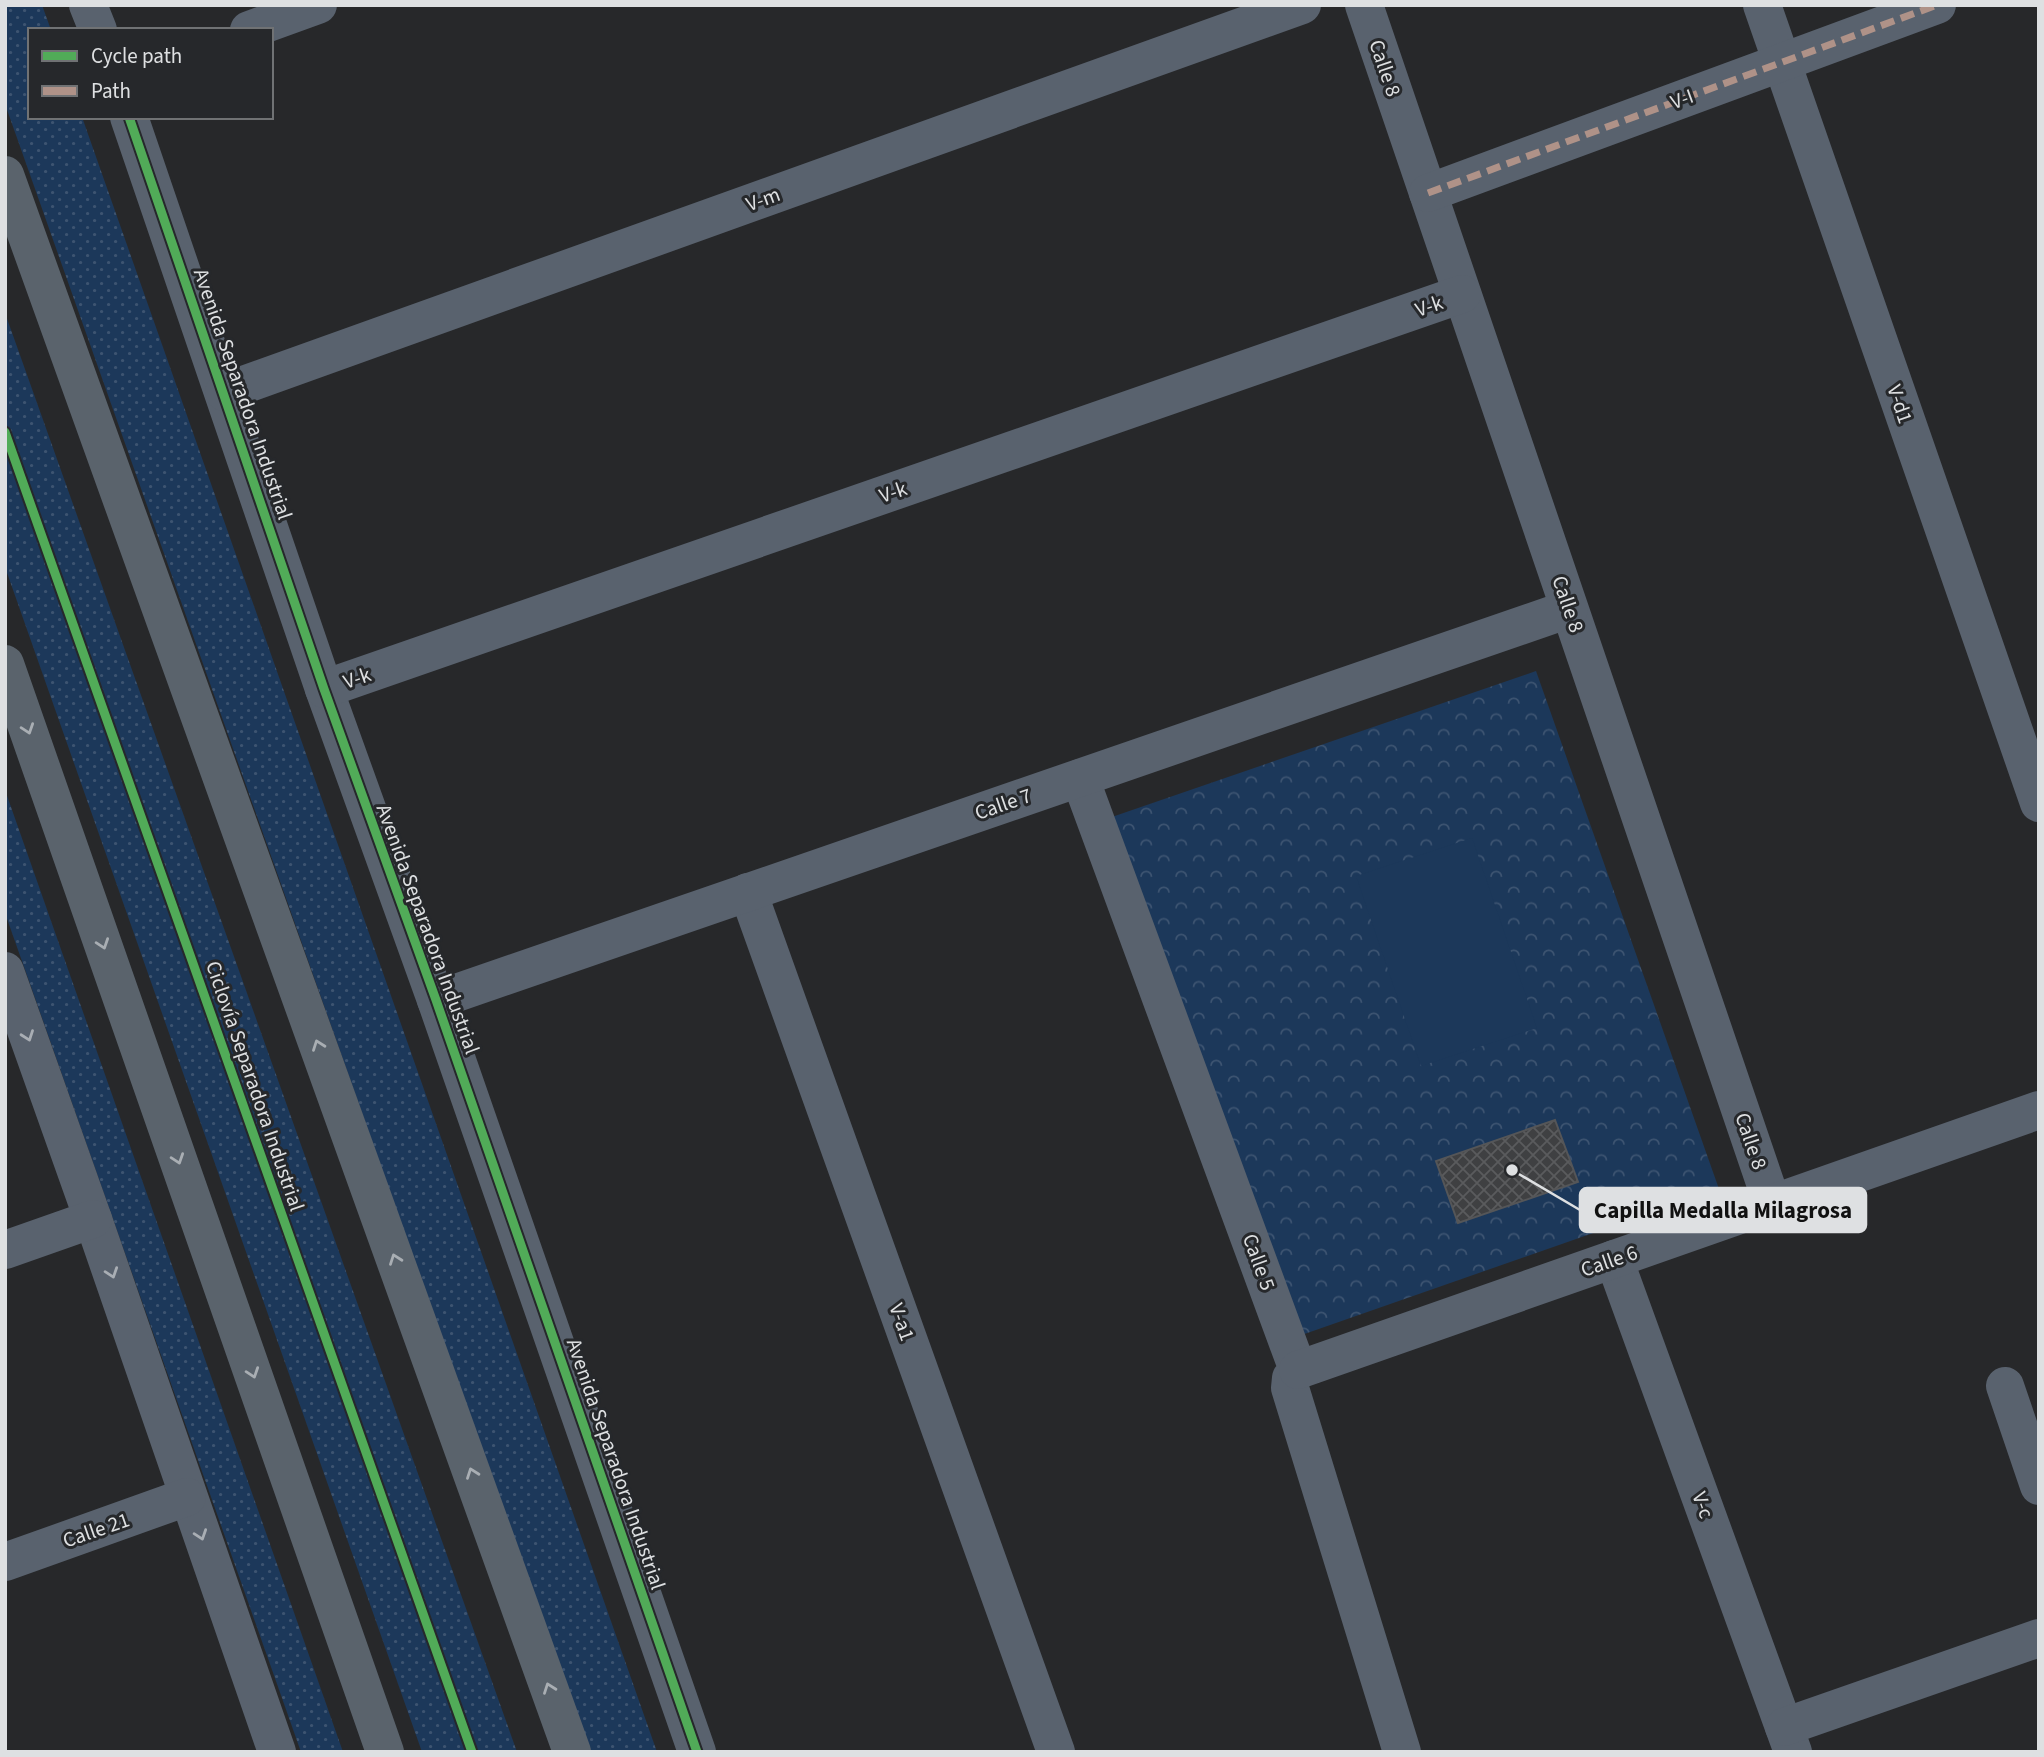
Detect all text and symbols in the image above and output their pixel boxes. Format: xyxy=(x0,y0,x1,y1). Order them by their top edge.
legend xyxy=(28,28,273,119)
street label: Calle 8 xyxy=(1361,36,1409,100)
text: Cycle path xyxy=(91,41,182,71)
text: Path xyxy=(91,76,131,106)
street label: V-I xyxy=(1666,81,1698,117)
street label: V-m xyxy=(742,179,784,219)
street label: Avenida Separadora Industrial xyxy=(186,264,300,524)
street label: V-k xyxy=(1411,287,1447,325)
street label: V-d1 xyxy=(1879,381,1921,427)
street label: V-k xyxy=(875,473,911,511)
street label: Calle 8 xyxy=(1544,572,1592,636)
street label: V-k xyxy=(339,659,375,697)
one-way arrow xyxy=(20,722,34,734)
street label: Calle 7 xyxy=(971,780,1035,828)
street label: Avenida Separadora Industrial xyxy=(369,800,487,1058)
one-way arrow xyxy=(95,937,109,949)
street label: Ciclovía Separadora Industrial xyxy=(198,957,312,1215)
one-way arrow xyxy=(20,1029,34,1041)
one-way arrow xyxy=(312,1040,326,1052)
street label: Calle 8 xyxy=(1727,1109,1775,1173)
one-way arrow xyxy=(170,1152,184,1164)
callout: Capilla Medalla Milagrosa xyxy=(1580,1188,1866,1232)
text: Capilla Medalla Milagrosa xyxy=(1594,1194,1852,1227)
street label: Calle 5 xyxy=(1235,1229,1283,1295)
street label: Calle 6 xyxy=(1577,1237,1641,1285)
one-way arrow xyxy=(389,1254,403,1266)
one-way arrow xyxy=(104,1267,118,1279)
street label: V-a1 xyxy=(881,1299,923,1345)
street label: Avenida Separadora Industrial xyxy=(559,1334,673,1594)
one-way arrow xyxy=(245,1367,259,1379)
one-way arrow xyxy=(466,1468,480,1480)
street label: V-c xyxy=(1684,1487,1722,1523)
street label: Calle 21 xyxy=(59,1505,133,1555)
one-way arrow xyxy=(193,1529,207,1541)
one-way arrow xyxy=(543,1682,557,1694)

